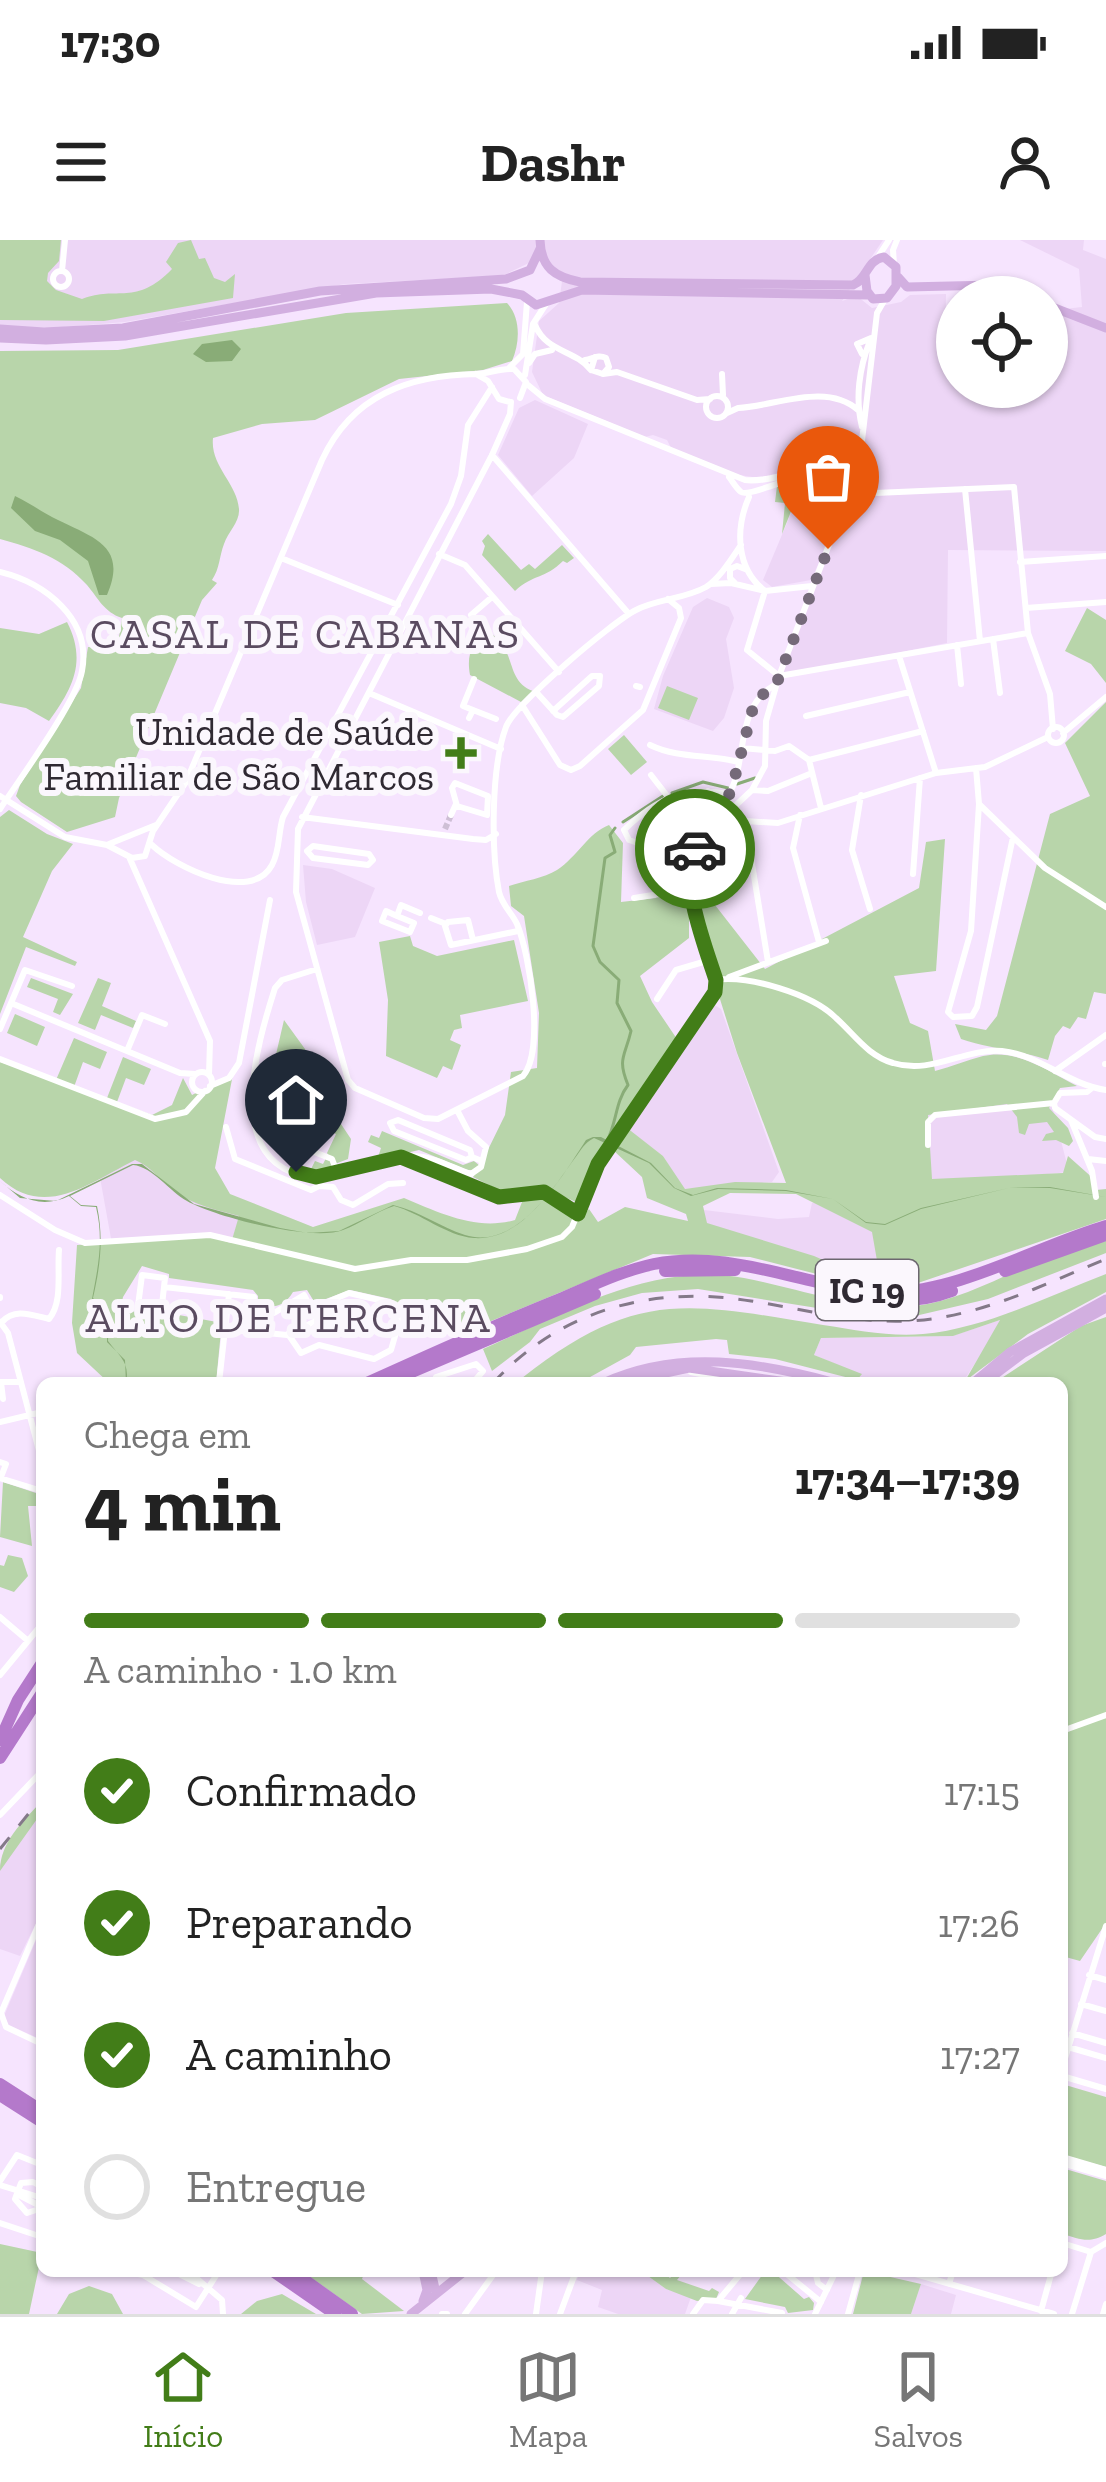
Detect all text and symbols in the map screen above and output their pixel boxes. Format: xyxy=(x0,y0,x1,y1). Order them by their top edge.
text: 17:30 xyxy=(60,15,161,69)
icon: menu xyxy=(48,129,114,195)
icon: person xyxy=(992,129,1058,195)
text: Dashr xyxy=(481,130,626,195)
map controls xyxy=(936,276,1068,408)
button: locate xyxy=(936,276,1068,408)
pin xyxy=(777,426,879,549)
icon: bag xyxy=(795,444,861,510)
district label: CASAL DE CABANAS xyxy=(90,608,522,659)
place label: Unidade de Saúde Familiar de São Marcos xyxy=(43,708,434,800)
marker: Unidade de Saúde Familiar de São Marcos xyxy=(445,737,477,769)
courier xyxy=(635,789,755,909)
icon: car xyxy=(662,816,728,882)
pin xyxy=(245,1049,347,1172)
icon: home xyxy=(263,1067,329,1133)
road number: IC 19 xyxy=(816,1260,918,1320)
district label: ALTO DE TERCENA xyxy=(86,1292,492,1343)
text: Chega em xyxy=(84,1411,250,1458)
text: 17:34–17:39 xyxy=(795,1452,1020,1506)
text: 4 min xyxy=(84,1456,281,1550)
text: A caminho · 1.0 km xyxy=(84,1646,397,1693)
icon: check xyxy=(84,1758,150,1824)
text: Confirmado xyxy=(186,1764,417,1818)
text: 17:15 xyxy=(944,1768,1020,1815)
icon: check xyxy=(84,1890,150,1956)
text: Preparando xyxy=(186,1896,413,1950)
text: 17:26 xyxy=(938,1900,1020,1947)
icon: check xyxy=(84,2022,150,2088)
text: A caminho xyxy=(186,2028,392,2082)
text: 17:27 xyxy=(940,2032,1020,2079)
text: Entregue xyxy=(186,2160,366,2214)
tab: Início xyxy=(143,2344,223,2455)
tab: Mapa xyxy=(509,2344,588,2455)
tab: Salvos xyxy=(874,2344,963,2455)

